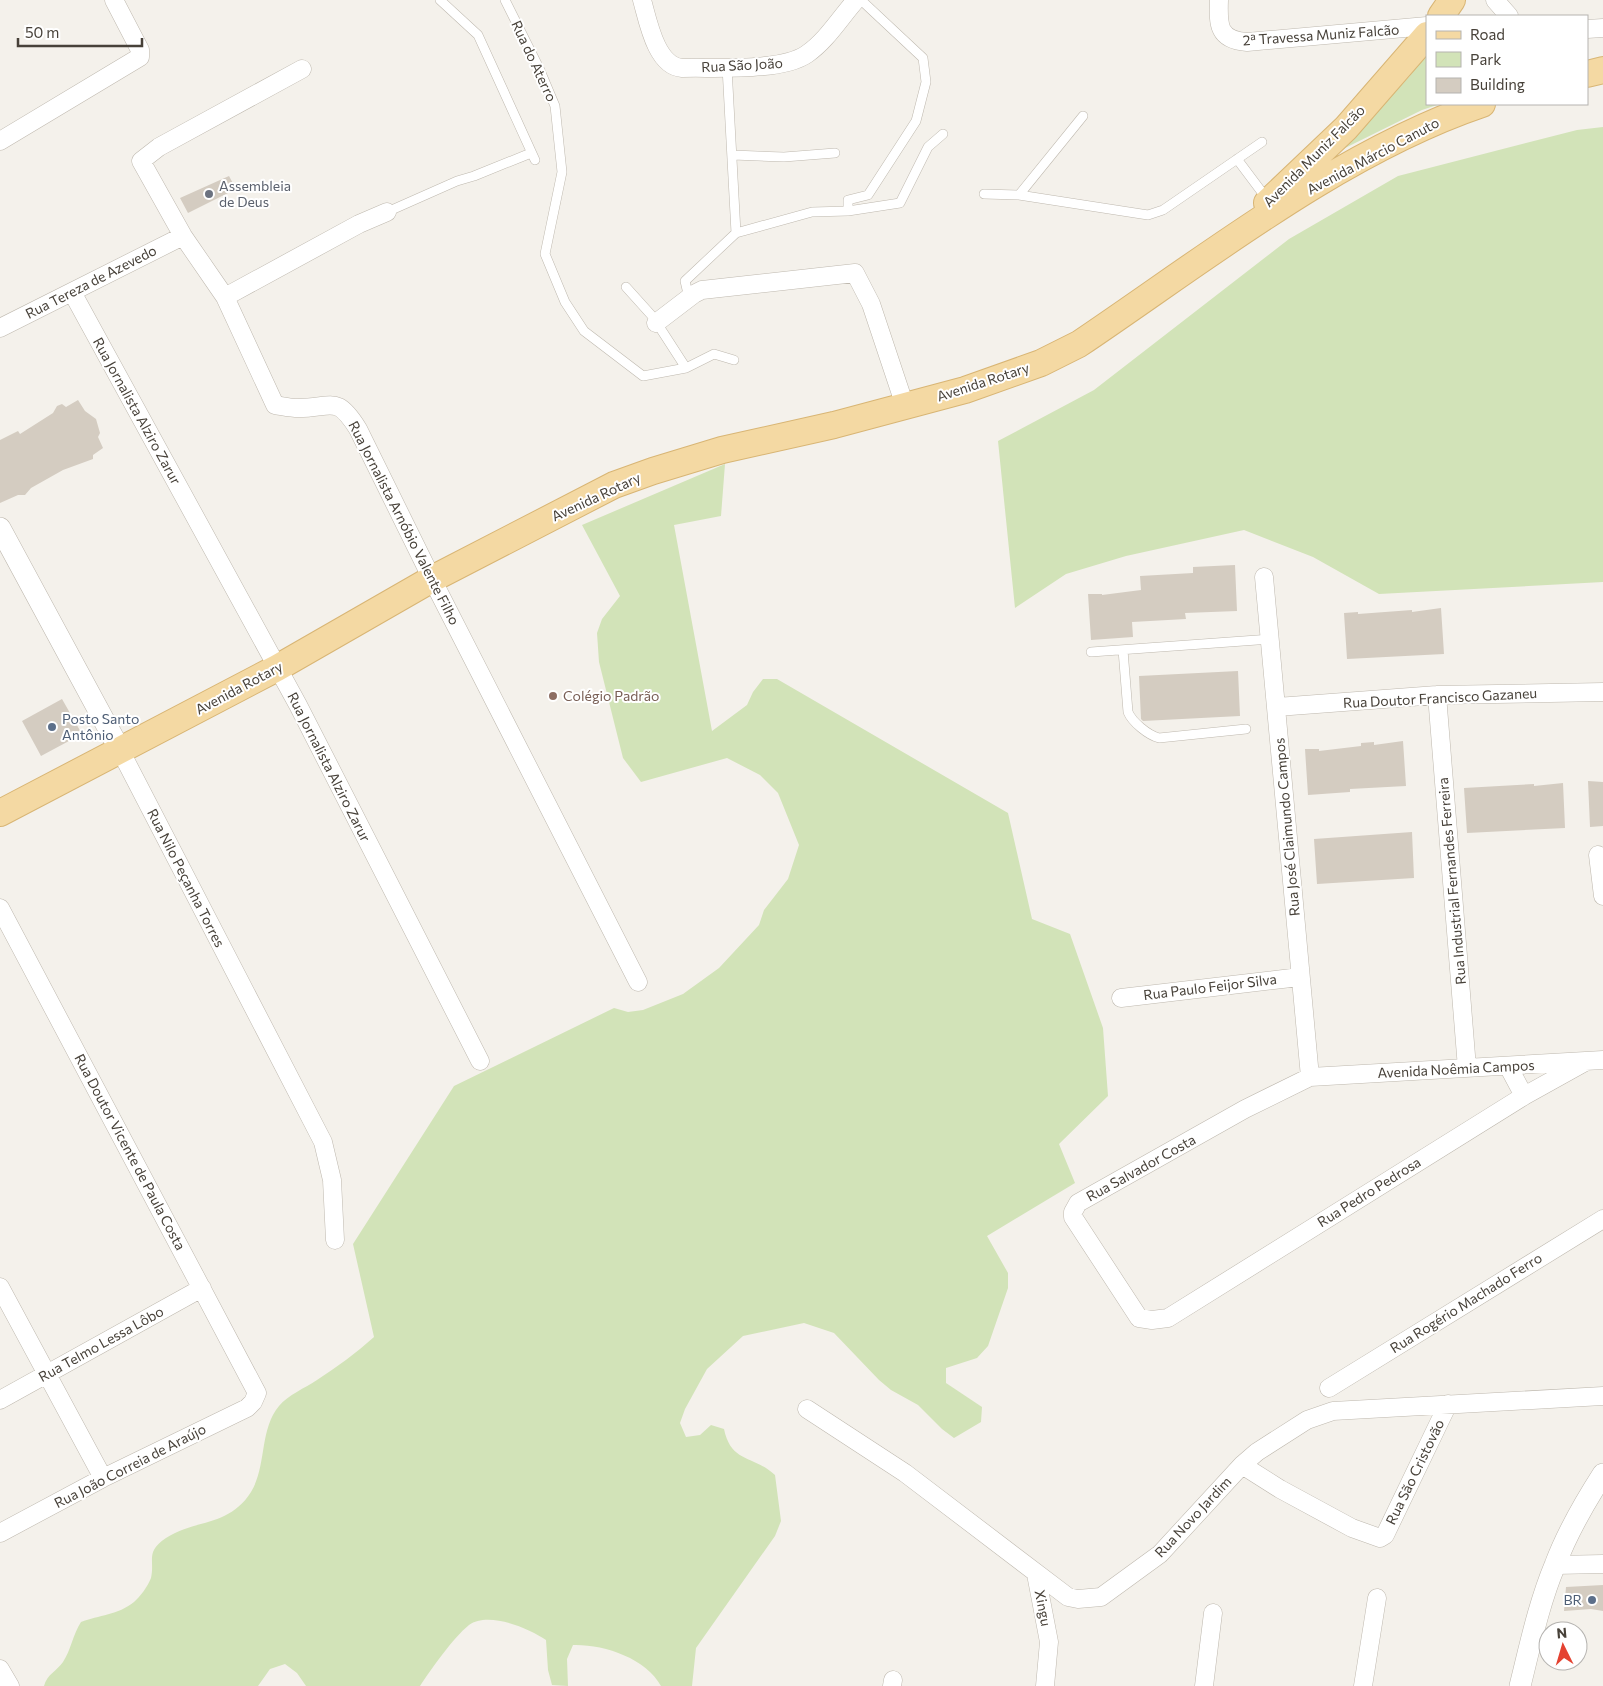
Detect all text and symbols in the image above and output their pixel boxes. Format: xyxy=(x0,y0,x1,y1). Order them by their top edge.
scale bar xyxy=(18,15,141,47)
legend xyxy=(1426,15,1588,105)
street label: Rua do Aterro xyxy=(508,17,561,104)
street label: 2ª Travessa Muniz Falcão xyxy=(1242,21,1400,48)
text: 50 m xyxy=(25,23,59,41)
text: Road xyxy=(1470,25,1505,43)
text: Park xyxy=(1470,50,1501,68)
street label: Rua São João xyxy=(701,54,783,75)
text: Building xyxy=(1470,75,1525,93)
street label: Avenida Muniz Falcão xyxy=(1259,101,1368,210)
street label: Avenida Márcio Canuto xyxy=(1304,113,1442,198)
place label: Assembleia de Deus xyxy=(219,177,291,210)
marker: Assembleia de Deus xyxy=(203,188,215,200)
street label: Rua Tereza de Azevedo xyxy=(22,241,159,322)
street label: Rua Jornalista Alziro Zarur xyxy=(90,334,185,488)
street label: Avenida Rotary xyxy=(934,359,1031,404)
street label: Rua Jornalista Arnóbio Valente Filho xyxy=(345,418,463,628)
street label: Avenida Rotary xyxy=(549,469,643,525)
street label: Avenida Rotary xyxy=(192,657,285,718)
street label: Rua Doutor Francisco Gazaneu xyxy=(1342,684,1538,711)
place label: Colégio Padrão xyxy=(563,687,659,704)
street label: Rua Jornalista Alziro Zarur xyxy=(284,689,375,845)
marker: Colégio Padrão xyxy=(547,690,559,702)
place label: Posto Santo Antônio xyxy=(62,710,139,743)
marker: Posto Santo Antônio xyxy=(46,721,58,733)
street label: Rua José Claimundo Campos xyxy=(1270,737,1303,917)
street label: Rua Industrial Fernandes Ferreira xyxy=(1434,777,1469,985)
street label: Rua Nilo Peçanha Torres xyxy=(144,806,229,950)
street label: Rua Paulo Feijor Silva xyxy=(1142,970,1278,1003)
street label: Rua Doutor Vicente de Paula Costa xyxy=(71,1051,190,1253)
street label: Avenida Noêmia Campos xyxy=(1377,1056,1535,1081)
street label: Rua Salvador Costa xyxy=(1083,1130,1198,1205)
street label: Rua Pedro Pedrosa xyxy=(1314,1153,1424,1230)
street label: Rua Rogério Machado Ferro xyxy=(1387,1249,1545,1356)
street label: Rua Telmo Lessa Lôbo xyxy=(35,1302,166,1385)
street label: Rua São Cristovão xyxy=(1382,1416,1447,1527)
street label: Rua João Correia de Araújo xyxy=(51,1420,209,1511)
street label: Rua Novo Jardim xyxy=(1151,1473,1234,1561)
street label: Xingu xyxy=(1032,1588,1055,1627)
place label: BR xyxy=(1564,1591,1582,1608)
marker: BR xyxy=(1586,1594,1598,1606)
north arrow xyxy=(1538,1621,1588,1671)
text: N xyxy=(1556,1624,1568,1641)

